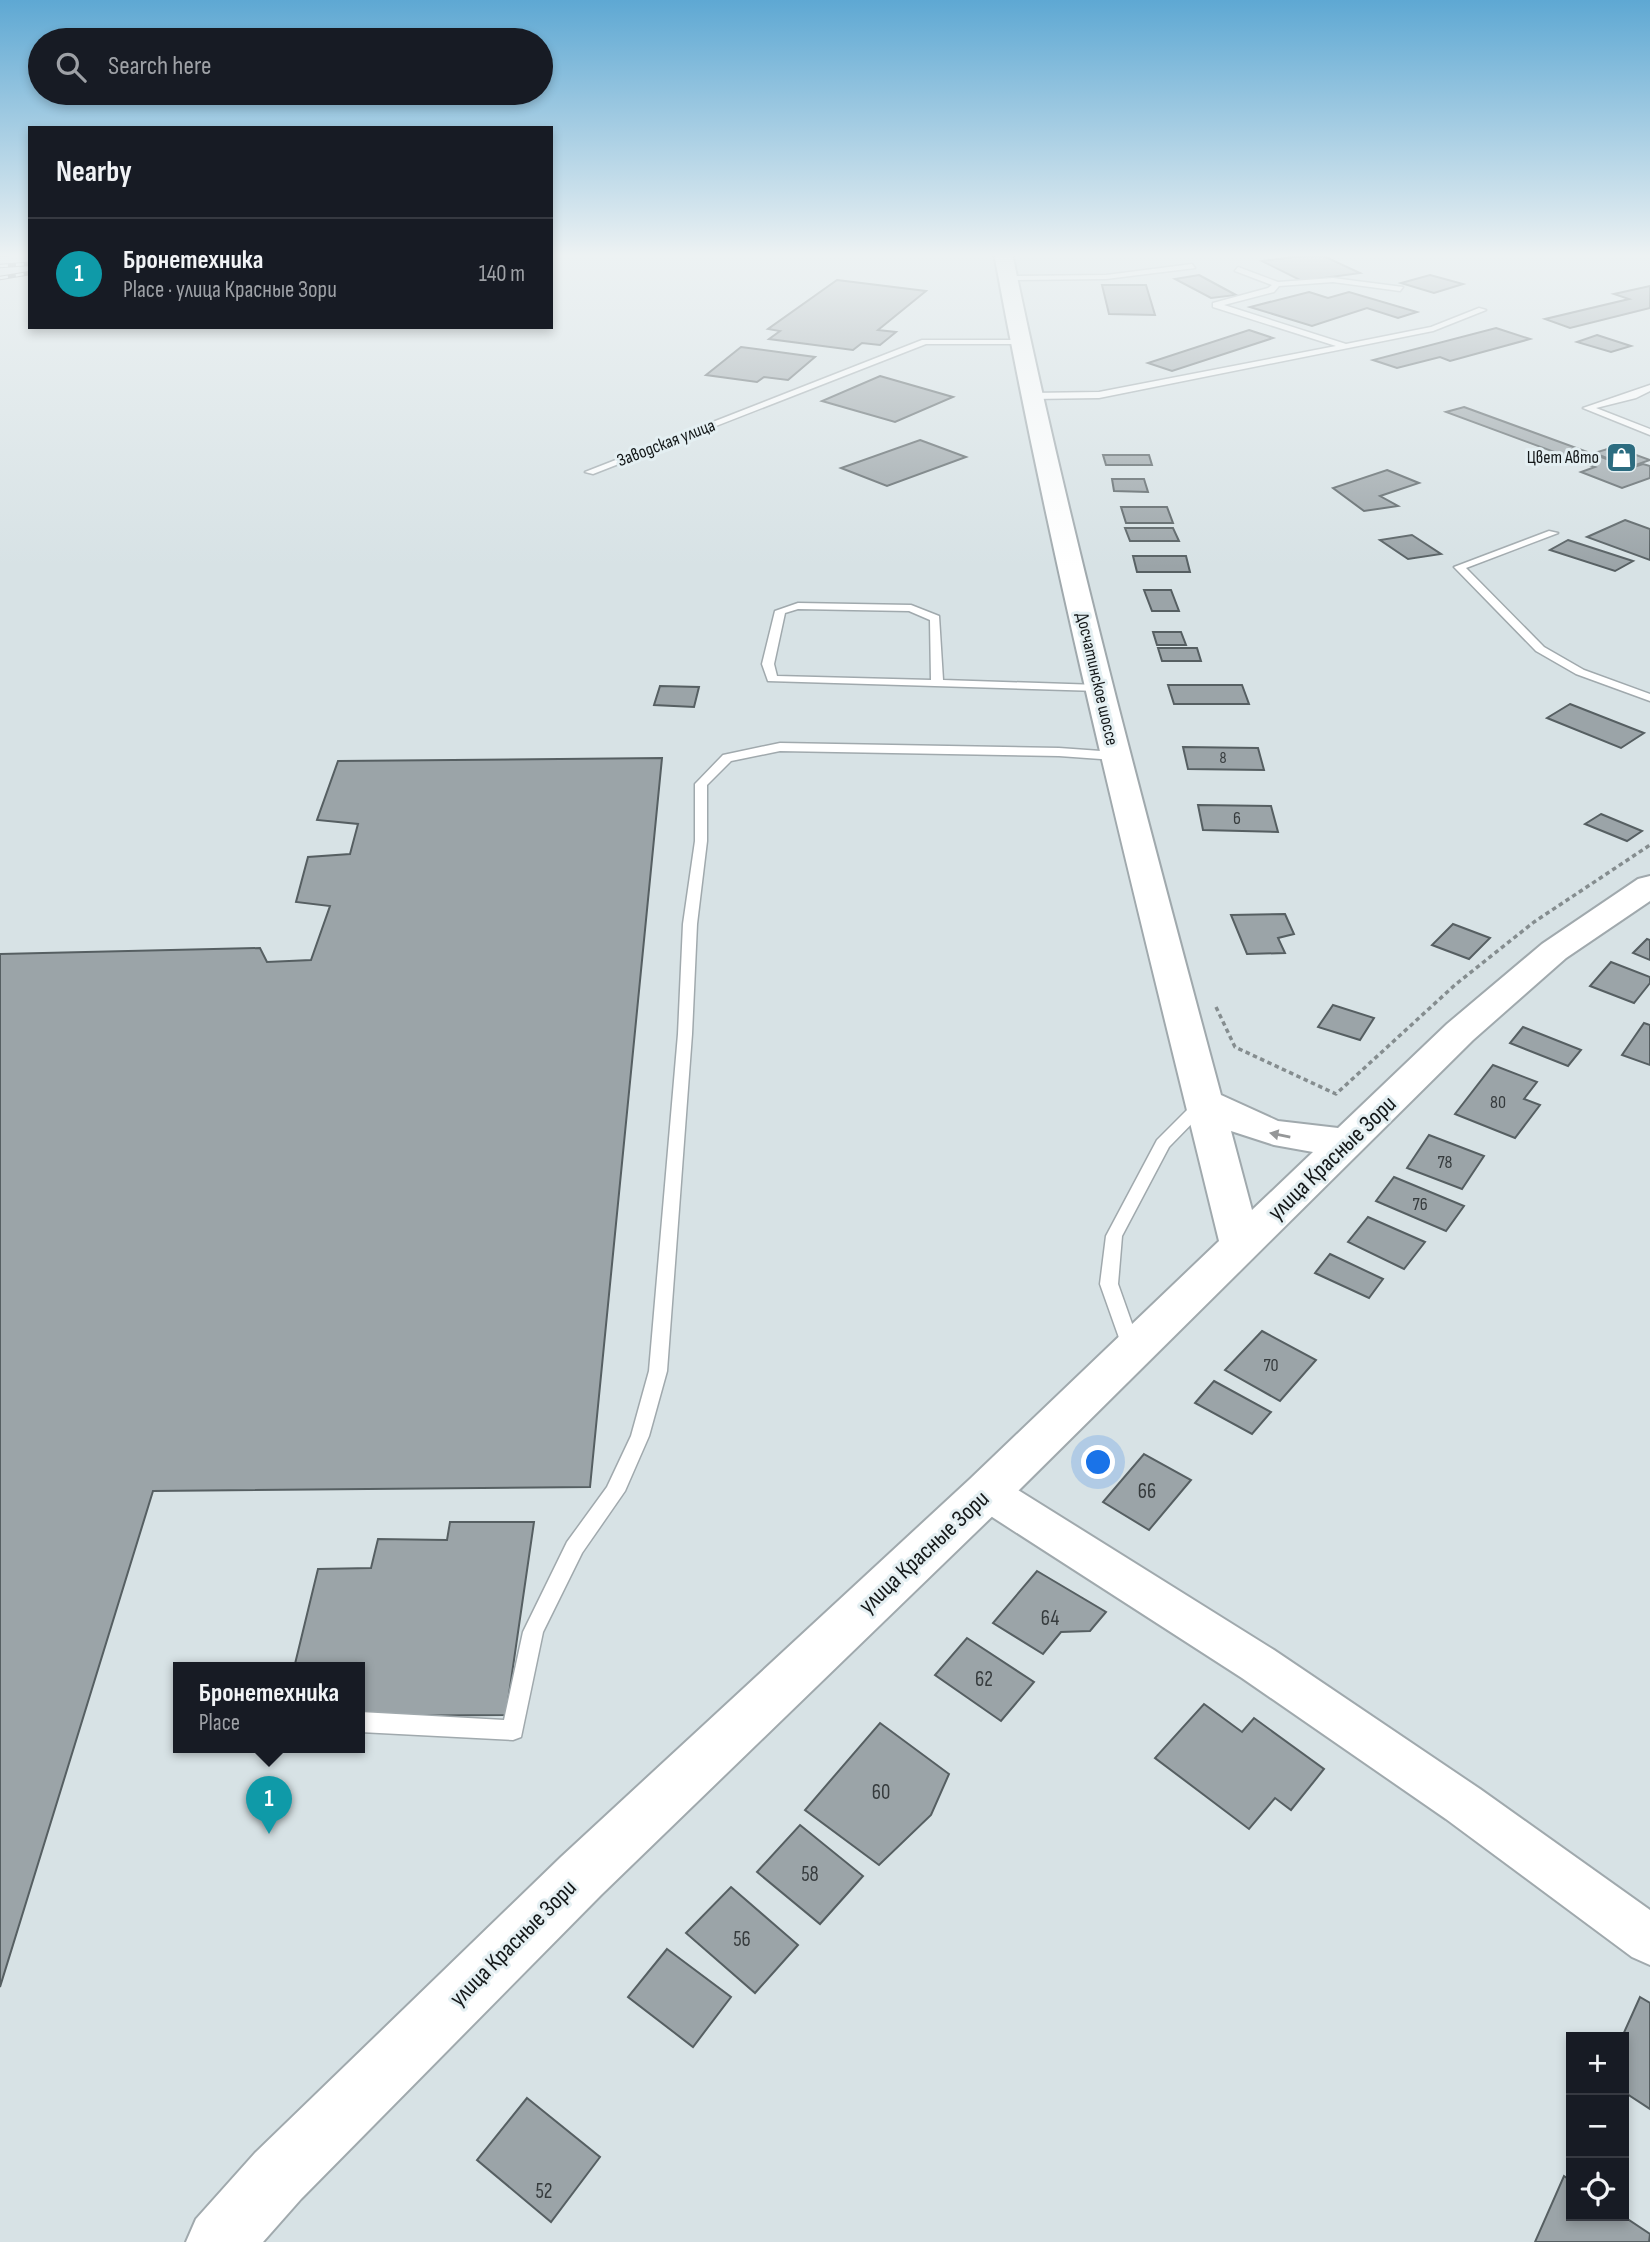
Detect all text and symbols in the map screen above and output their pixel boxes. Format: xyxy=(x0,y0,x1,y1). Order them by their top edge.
search box xyxy=(28,28,553,105)
icon: search xyxy=(52,48,90,86)
text: Search here xyxy=(108,51,211,82)
text: Nearby xyxy=(56,154,132,190)
text: Бронетехника xyxy=(123,245,263,276)
text: 1 xyxy=(74,260,84,288)
text: 140 m xyxy=(479,260,525,288)
text: Place · улица Красные Зори xyxy=(123,276,337,304)
street label: Заводская улица xyxy=(614,415,718,471)
shop icon: Цвет Авто xyxy=(1605,440,1639,474)
place label: Цвет Авто xyxy=(1527,447,1599,468)
street label: Досчатинское шоссе xyxy=(1071,610,1123,748)
house number: 8 xyxy=(1219,749,1227,768)
house number: 6 xyxy=(1233,808,1241,829)
street label: улица Красные Зори xyxy=(1262,1089,1402,1227)
house number: 80 xyxy=(1490,1092,1506,1113)
one-way arrow xyxy=(1269,1130,1291,1141)
house number: 78 xyxy=(1437,1152,1453,1173)
house number: 76 xyxy=(1412,1194,1428,1215)
house number: 70 xyxy=(1263,1355,1279,1376)
your location xyxy=(1081,1445,1115,1479)
house number: 66 xyxy=(1138,1479,1156,1504)
street label: улица Красные Зори xyxy=(853,1484,995,1620)
house number: 64 xyxy=(1041,1606,1059,1631)
popup xyxy=(173,1662,365,1753)
house number: 62 xyxy=(975,1667,993,1692)
text: Бронетехника xyxy=(199,1678,339,1709)
text: Place xyxy=(199,1709,240,1737)
pin: 1 xyxy=(246,1776,292,1834)
house number: 60 xyxy=(872,1780,890,1805)
house number: 58 xyxy=(801,1862,819,1887)
street label: улица Красные Зори xyxy=(443,1873,583,2013)
house number: 56 xyxy=(733,1927,751,1952)
map controls xyxy=(1566,2032,1629,2221)
button: + xyxy=(1566,2032,1629,2095)
button: − xyxy=(1566,2095,1629,2158)
button: locate xyxy=(1566,2158,1629,2221)
house number: 52 xyxy=(535,2179,553,2204)

